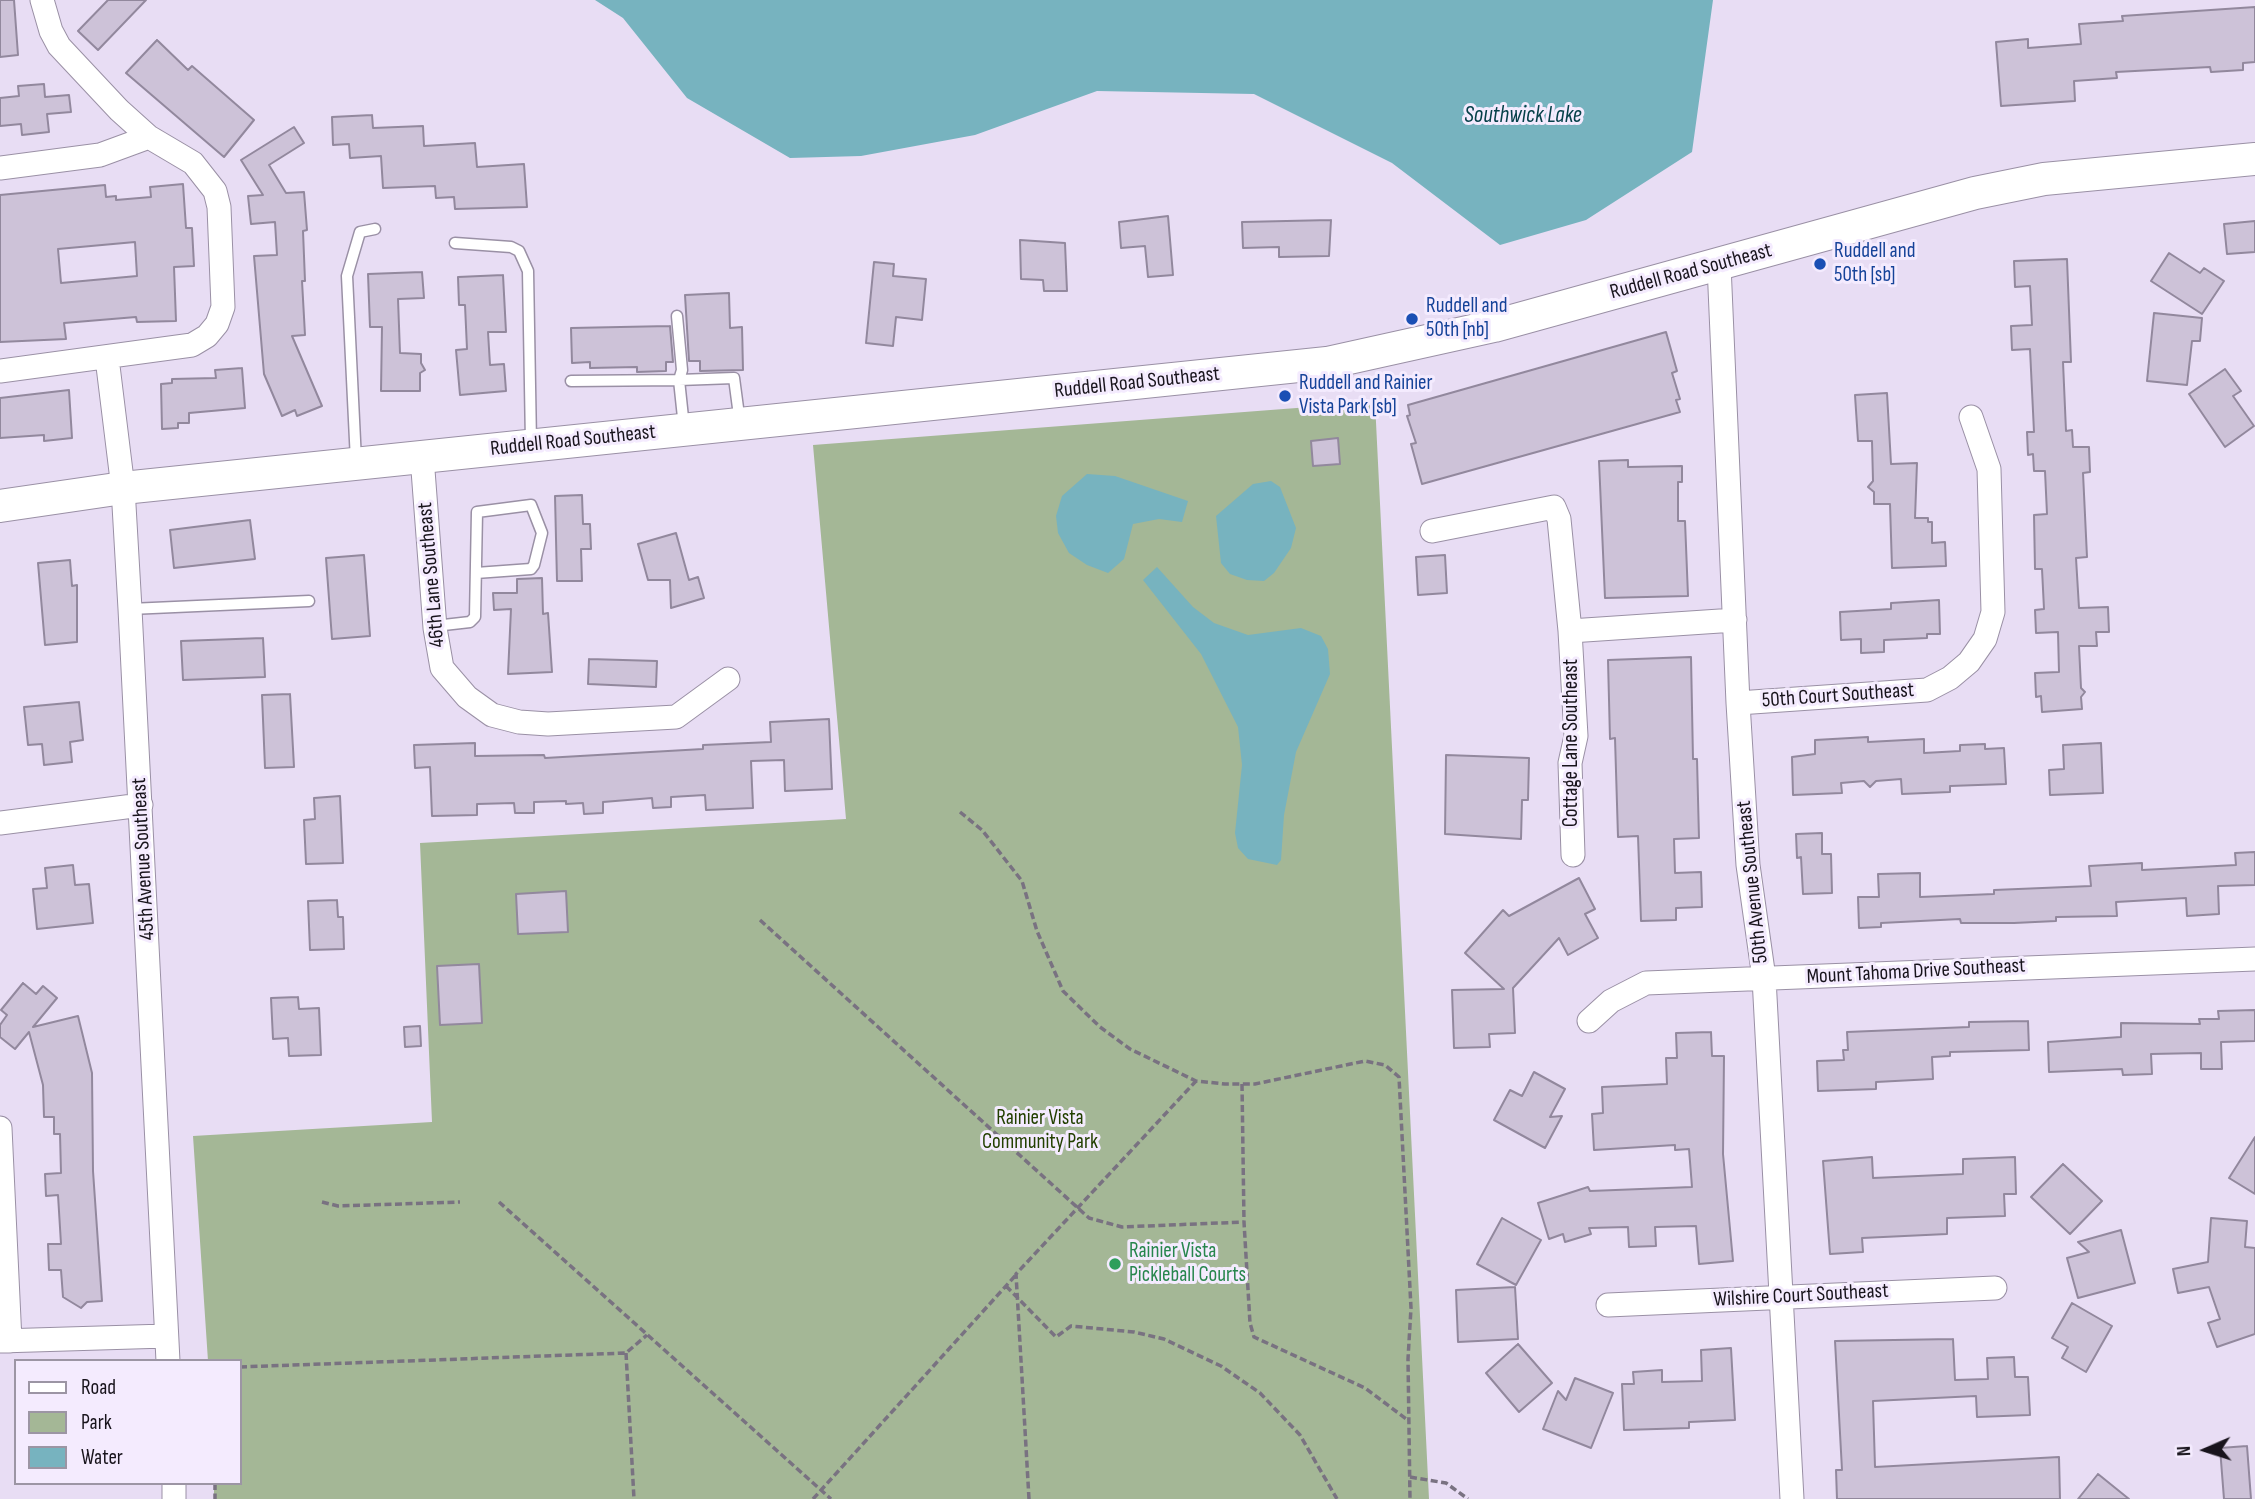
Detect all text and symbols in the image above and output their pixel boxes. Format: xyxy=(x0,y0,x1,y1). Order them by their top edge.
water label: Southwick Lake xyxy=(1464,102,1582,130)
street label: Ruddell Road Southeast xyxy=(1607,238,1775,306)
place label: Ruddell and 50th [sb] xyxy=(1834,239,1915,289)
marker: Ruddell and 50th [sb] xyxy=(1812,256,1828,272)
place label: Ruddell and 50th [nb] xyxy=(1426,294,1507,344)
marker: Ruddell and 50th [nb] xyxy=(1404,311,1420,327)
street label: Ruddell Road Southeast xyxy=(1053,362,1221,404)
place label: Ruddell and Rainier Vista Park [sb] xyxy=(1299,371,1433,421)
marker: Ruddell and Rainier Vista Park [sb] xyxy=(1277,388,1293,404)
street label: Ruddell Road Southeast xyxy=(489,420,657,462)
street label: 46th Lane Southeast xyxy=(413,501,451,649)
street label: Cottage Lane Southeast xyxy=(1559,659,1585,827)
street label: 50th Court Southeast xyxy=(1761,678,1915,714)
street label: 45th Avenue Southeast xyxy=(127,777,161,941)
street label: 50th Avenue Southeast xyxy=(1732,799,1774,965)
street label: Mount Tahoma Drive Southeast xyxy=(1806,954,2026,990)
park label: Rainier Vista Community Park xyxy=(982,1106,1098,1156)
place label: Rainier Vista Pickleball Courts xyxy=(1129,1239,1246,1289)
marker: Rainier Vista Pickleball Courts xyxy=(1107,1256,1123,1272)
street label: Wilshire Court Southeast xyxy=(1713,1279,1889,1313)
legend xyxy=(14,1359,242,1485)
text: Road xyxy=(81,1375,116,1400)
text: Park xyxy=(81,1410,112,1435)
north arrow xyxy=(2171,1415,2241,1485)
text: Water xyxy=(81,1445,123,1470)
text: N xyxy=(2173,1445,2196,1457)

